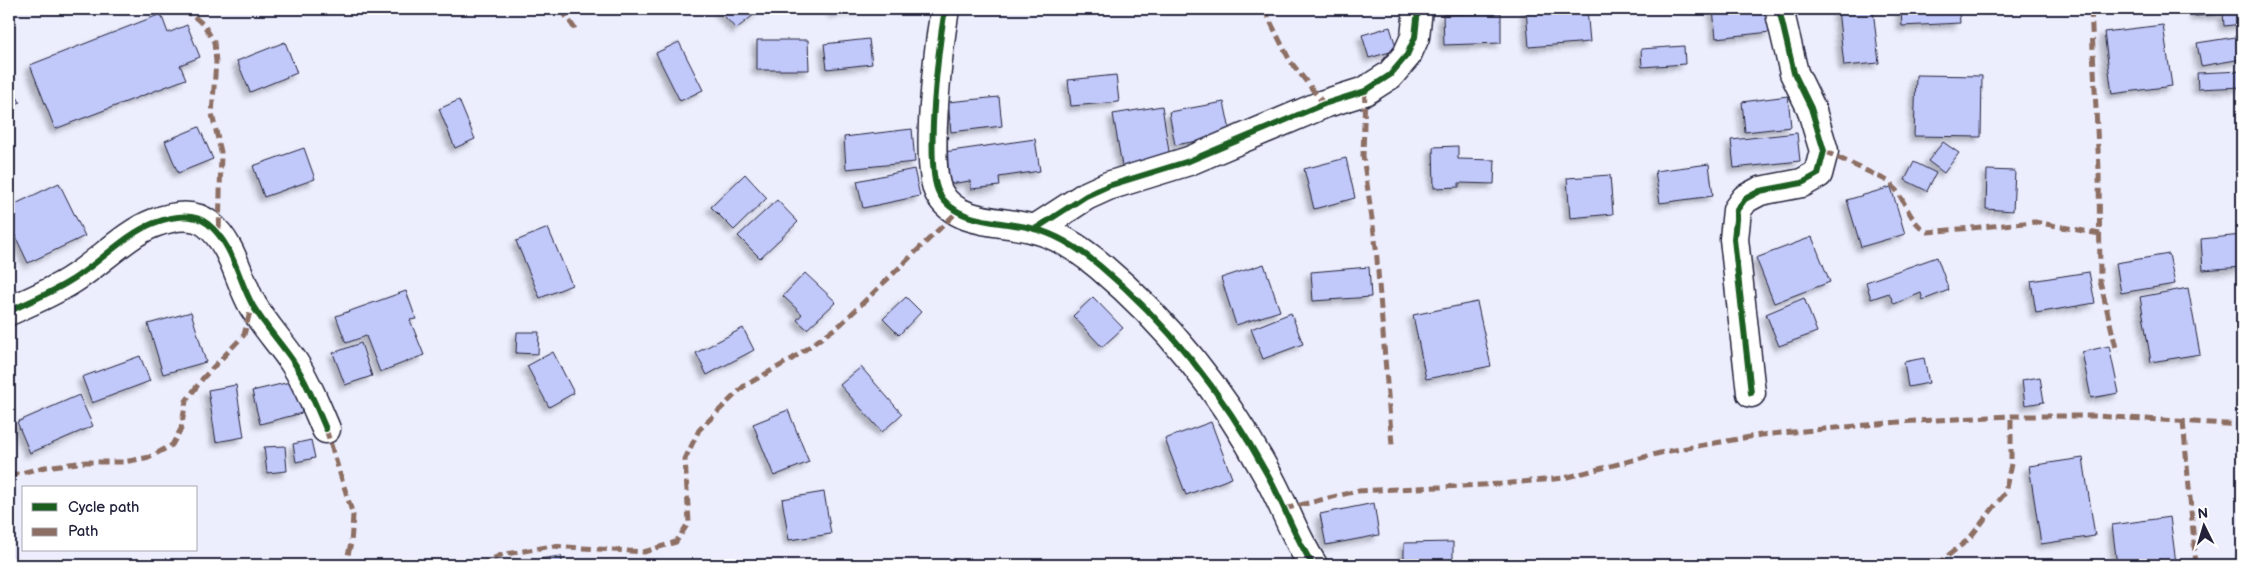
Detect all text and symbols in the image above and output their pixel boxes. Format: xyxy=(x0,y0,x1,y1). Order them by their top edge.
legend xyxy=(22,486,198,552)
text: Cycle path xyxy=(68,498,139,517)
north arrow xyxy=(2178,502,2228,552)
text: N xyxy=(2197,505,2209,522)
text: Path xyxy=(68,522,98,541)

